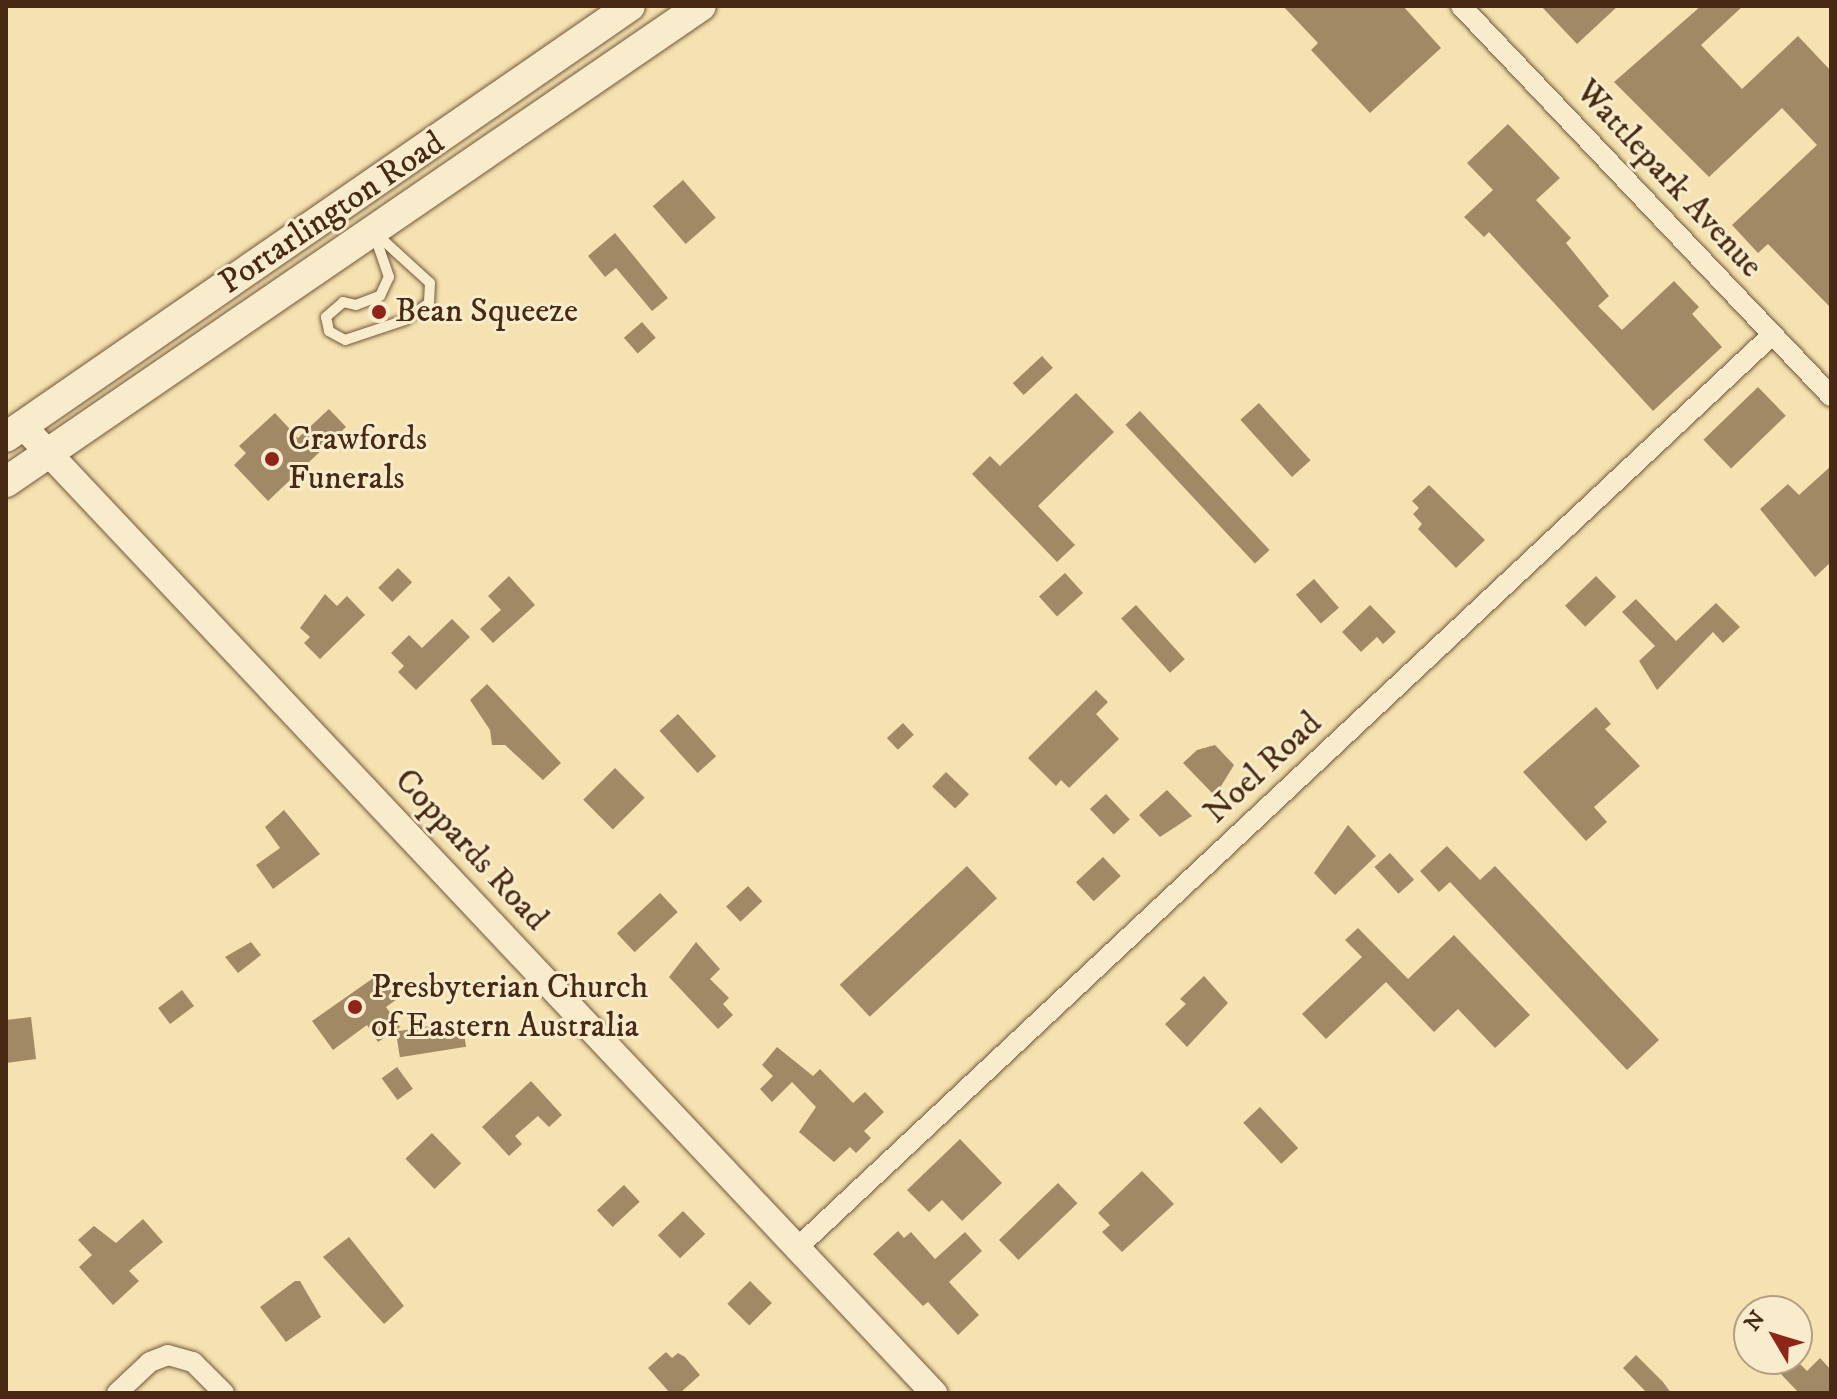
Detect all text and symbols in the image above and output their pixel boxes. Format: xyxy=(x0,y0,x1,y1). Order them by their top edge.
street label: Wattlepark Avenue xyxy=(1567,72,1771,286)
street label: Portarlington Road xyxy=(212,123,452,303)
place label: Bean Squeeze xyxy=(395,292,578,332)
marker: Bean Squeeze xyxy=(370,303,388,321)
place label: Crawfords Funerals xyxy=(288,419,427,498)
marker: Crawfords Funerals xyxy=(263,450,281,468)
street label: Noel Road xyxy=(1196,703,1330,833)
street label: Coppards Road xyxy=(386,761,556,939)
place label: Presbyterian Church of Eastern Australia xyxy=(371,967,648,1046)
marker: Presbyterian Church of Eastern Australia xyxy=(346,998,364,1016)
north arrow xyxy=(1733,1295,1813,1375)
text: N xyxy=(1739,1306,1771,1337)

